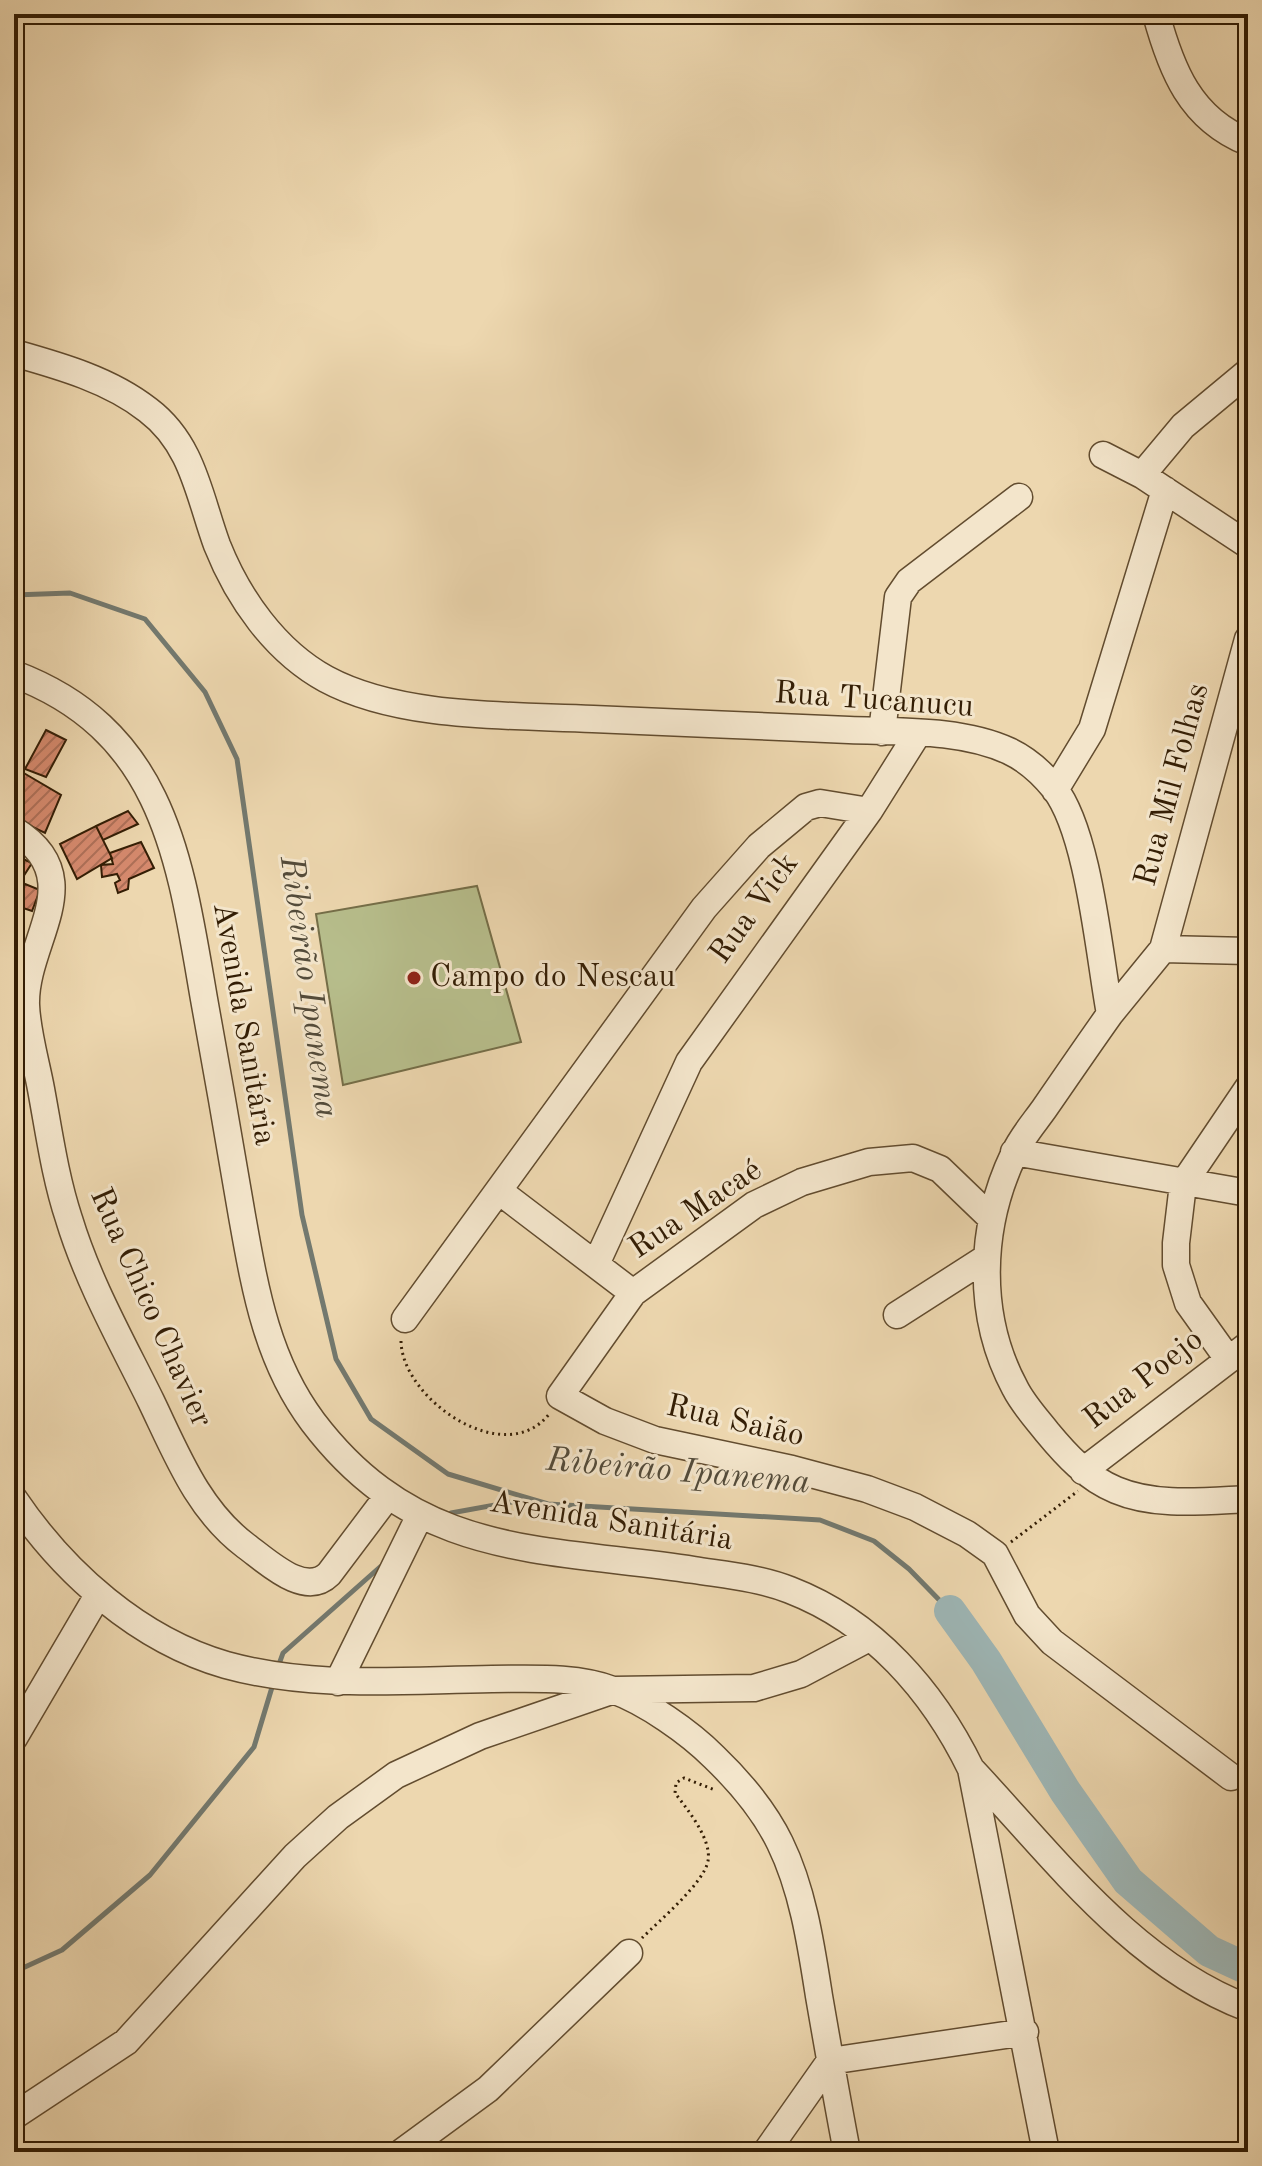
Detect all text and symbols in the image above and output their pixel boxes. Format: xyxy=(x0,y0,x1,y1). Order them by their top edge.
street label: Rua Tucanucu xyxy=(773,678,975,724)
street label: Rua Mil Folhas xyxy=(1131,680,1215,890)
street label: Rua Vick xyxy=(705,848,805,970)
water label: Ribeirão Ipanema xyxy=(273,853,343,1120)
street label: Avenida Sanitária xyxy=(206,900,280,1148)
place label: Campo do Nescau xyxy=(430,962,676,994)
marker: Campo do Nescau xyxy=(405,969,423,987)
street label: Rua Macaé xyxy=(624,1154,768,1266)
street label: Rua Chico Chavier xyxy=(83,1184,217,1432)
street label: Rua Poejo xyxy=(1078,1324,1210,1436)
street label: Rua Saião xyxy=(663,1391,807,1453)
water label: Ribeirão Ipanema xyxy=(544,1443,811,1500)
street label: Avenida Sanitária xyxy=(487,1487,735,1557)

